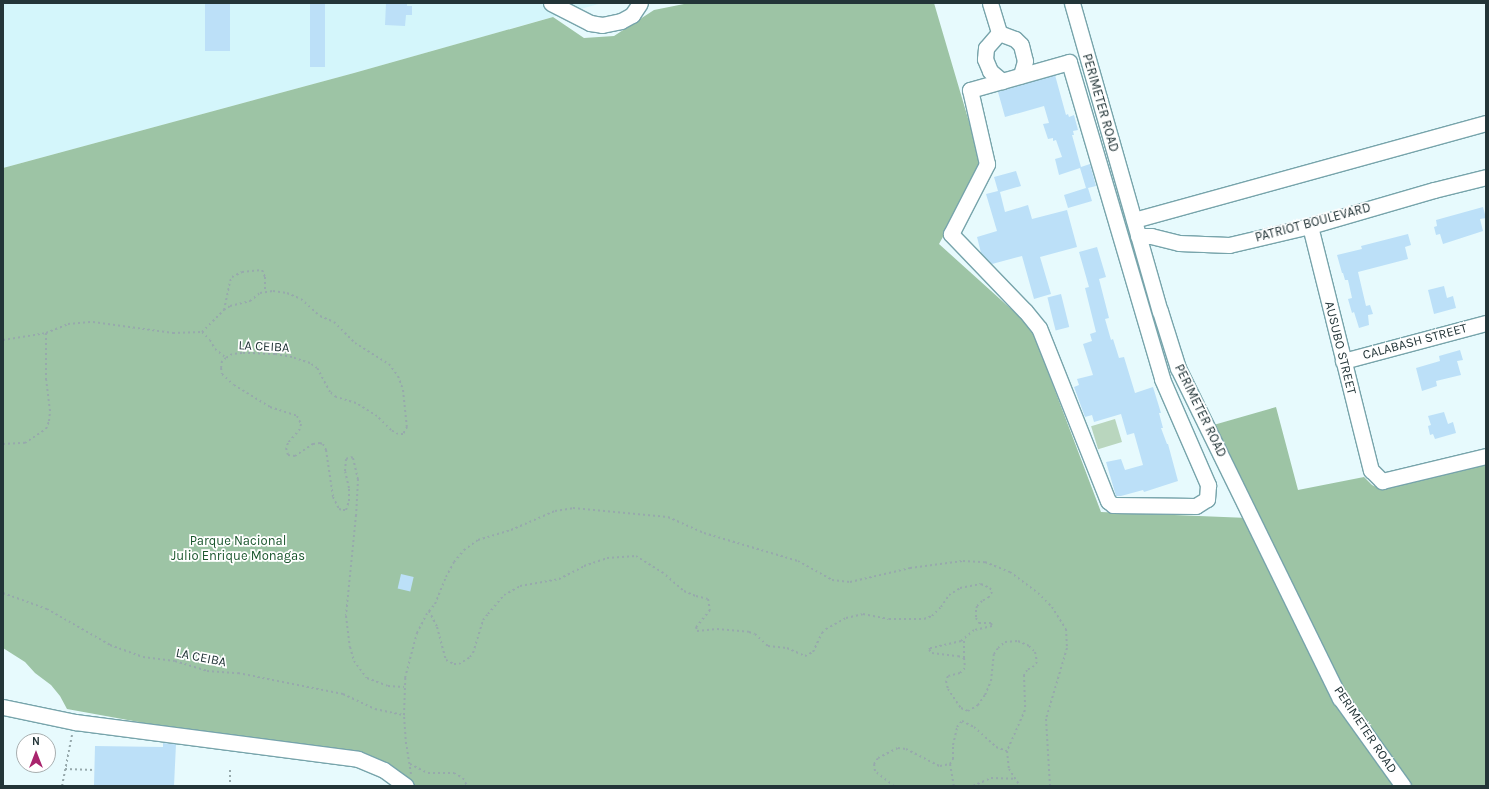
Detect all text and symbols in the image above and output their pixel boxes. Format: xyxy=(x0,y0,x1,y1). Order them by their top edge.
street label: PERIMETER ROAD xyxy=(1078,52,1122,154)
street label: PATRIOT BOULEVARD xyxy=(1254,200,1372,246)
street label: AUSUBO STREET xyxy=(1321,300,1359,396)
street label: CALABASH STREET xyxy=(1361,321,1469,363)
street label: LA CEIBA xyxy=(238,338,290,356)
street label: PERIMETER ROAD xyxy=(1171,362,1229,460)
park label: Parque Nacional Julio Enrique Monagas xyxy=(171,534,305,565)
street label: LA CEIBA xyxy=(174,645,228,671)
street label: PERIMETER ROAD xyxy=(1330,683,1400,777)
north arrow xyxy=(16,733,56,773)
text: N xyxy=(32,735,40,748)

